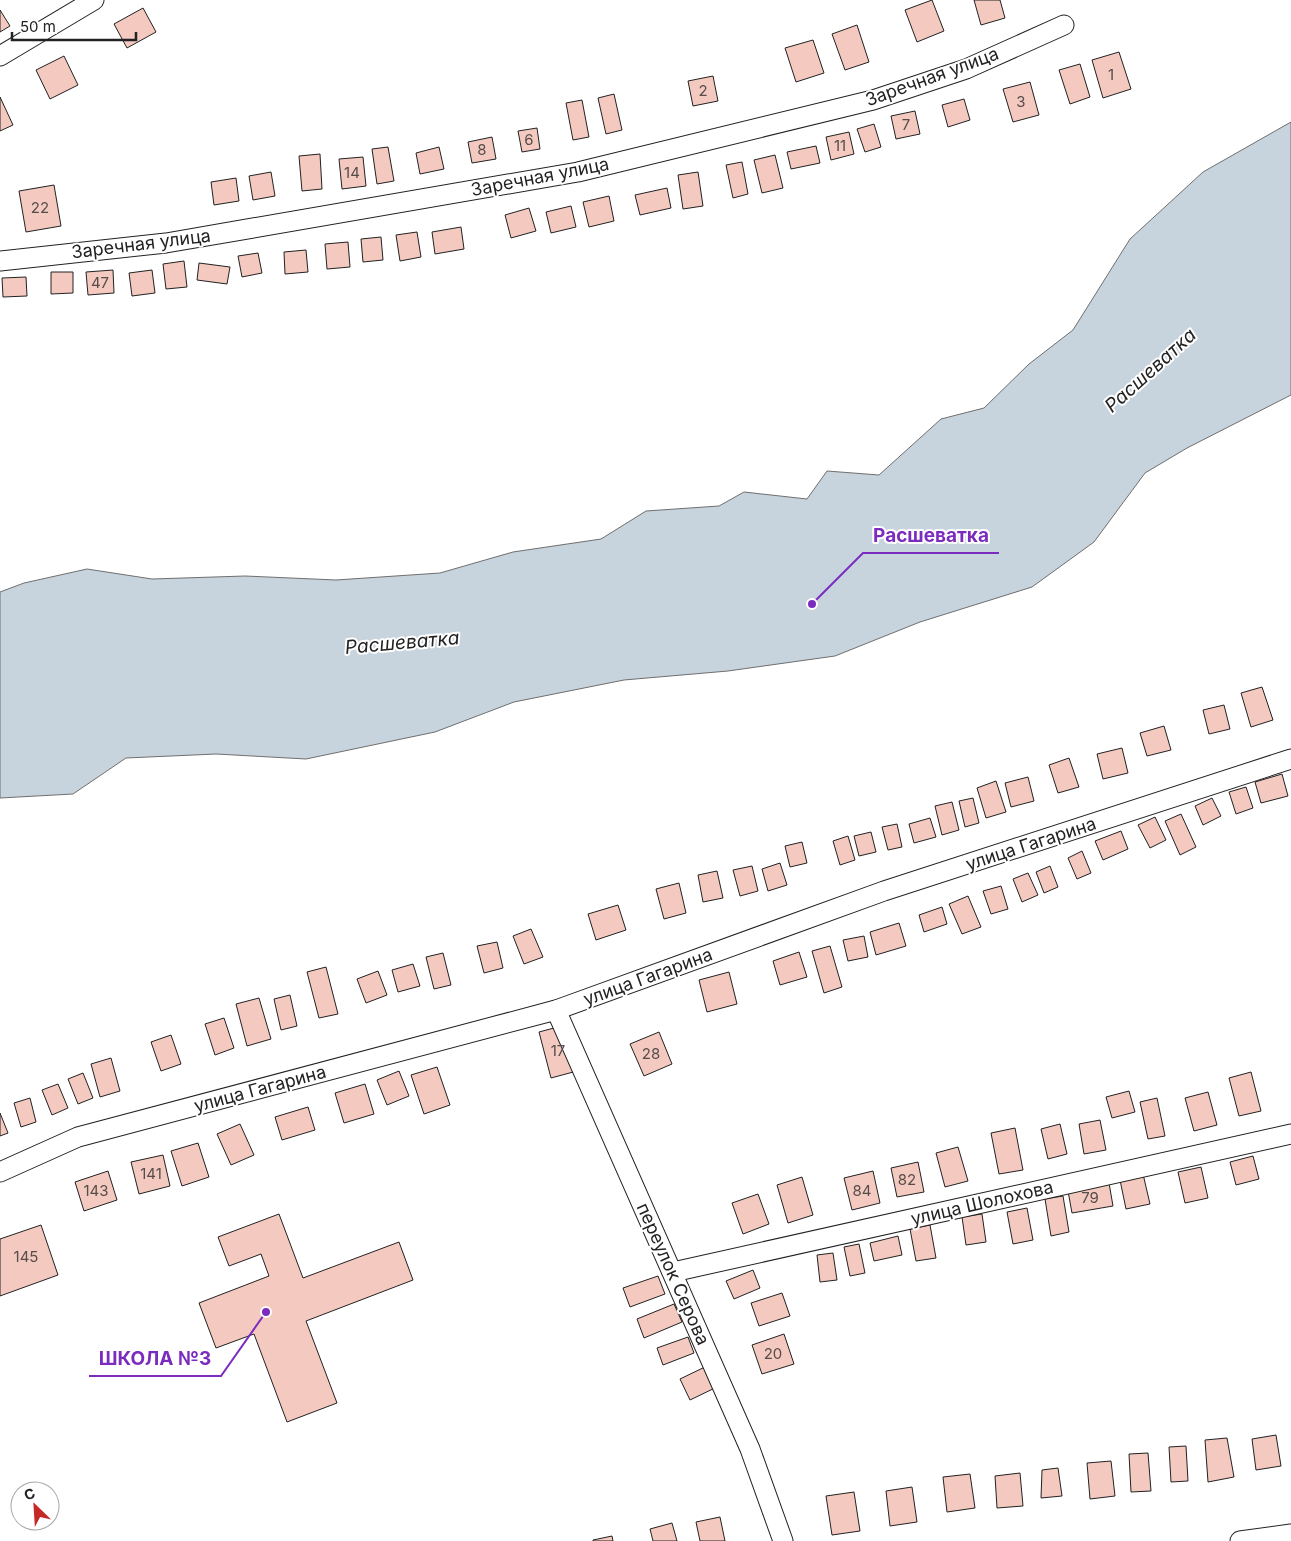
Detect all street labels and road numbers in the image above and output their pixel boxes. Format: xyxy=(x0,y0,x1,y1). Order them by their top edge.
street label: Заречная улица xyxy=(862,43,1001,110)
street label: Заречная улица xyxy=(469,153,611,200)
street label: Заречная улица xyxy=(70,225,212,262)
street label: улица Гагарина xyxy=(963,813,1099,874)
street label: улица Гагарина xyxy=(580,943,715,1010)
street label: улица Гагарина xyxy=(192,1061,328,1116)
street label: улица Шолохова xyxy=(909,1176,1055,1229)
street label: переулок Серова xyxy=(633,1200,714,1348)

